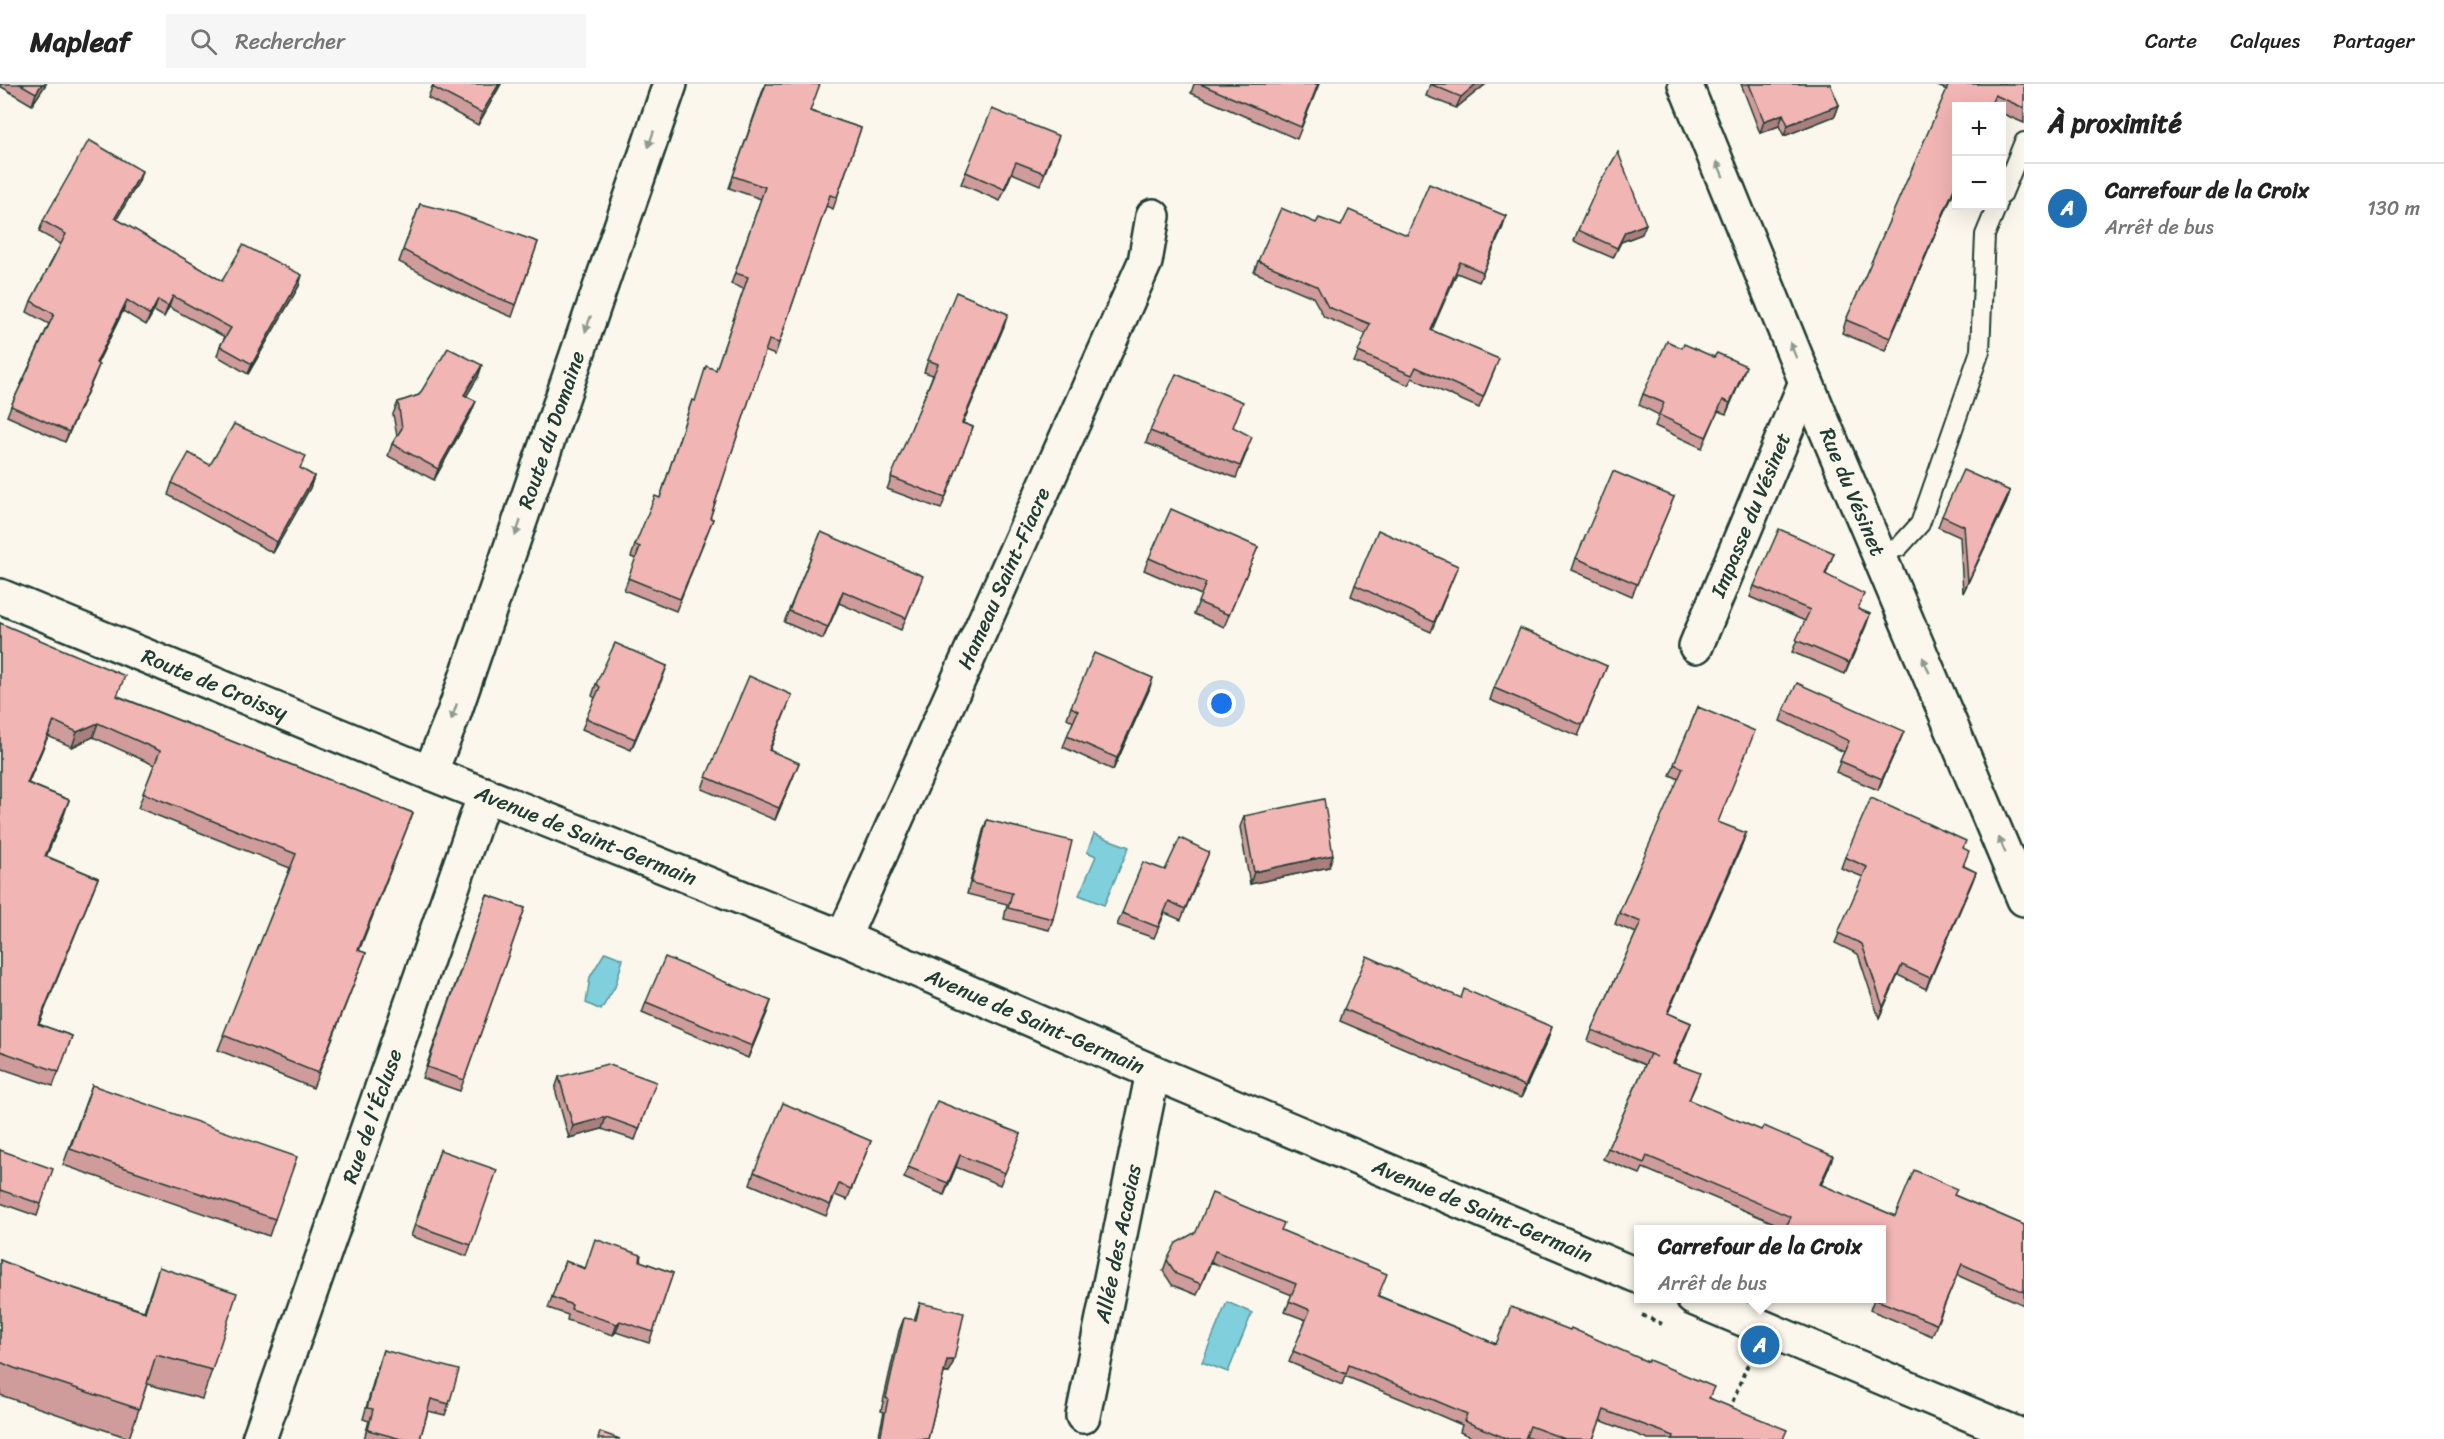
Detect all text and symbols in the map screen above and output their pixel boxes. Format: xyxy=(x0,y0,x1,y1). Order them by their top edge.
search box xyxy=(166,14,586,68)
text: Mapleaf xyxy=(30,17,130,66)
text: Rechercher xyxy=(235,22,345,61)
text: Carte xyxy=(2145,22,2197,60)
text: Calques xyxy=(2230,22,2300,60)
text: Partager xyxy=(2333,22,2414,60)
icon: search xyxy=(187,25,220,58)
text: À proximité xyxy=(2048,100,2182,146)
map controls xyxy=(1952,102,2006,210)
button: + xyxy=(1952,102,2006,156)
one-way arrow xyxy=(646,130,656,148)
button: − xyxy=(1952,156,2006,210)
one-way arrow xyxy=(1715,160,1724,178)
text: Carrefour de la Croix xyxy=(2105,171,2309,210)
text: A xyxy=(2061,191,2074,226)
text: 130 m xyxy=(2367,191,2420,226)
text: Arrêt de bus xyxy=(2105,210,2214,245)
one-way arrow xyxy=(582,315,592,333)
one-way arrow xyxy=(1788,341,1798,359)
street label: Route du Domaine xyxy=(506,345,596,514)
street label: Rue du Vésinet xyxy=(1808,422,1896,562)
street label: Impasse du Vésinet xyxy=(1699,426,1802,604)
street label: Hameau Saint-Fiacre xyxy=(946,481,1061,676)
one-way arrow xyxy=(512,519,522,537)
street label: Route de Croissy xyxy=(136,637,294,731)
one-way arrow xyxy=(1921,656,1931,674)
your location xyxy=(1207,689,1236,718)
one-way arrow xyxy=(449,704,459,722)
street label: Avenue de Saint-Germain xyxy=(468,774,703,897)
one-way arrow xyxy=(1997,835,2007,853)
street label: Avenue de Saint-Germain xyxy=(918,956,1151,1085)
street label: Rue de l'Écluse xyxy=(331,1043,413,1189)
street label: Avenue de Saint-Germain xyxy=(1366,1147,1599,1274)
street label: Allée des Acacias xyxy=(1083,1160,1153,1327)
popup xyxy=(1634,1225,1886,1303)
text: Carrefour de la Croix xyxy=(1658,1227,1862,1266)
text: Arrêt de bus xyxy=(1658,1266,1767,1301)
pin: A xyxy=(1740,1322,1780,1368)

